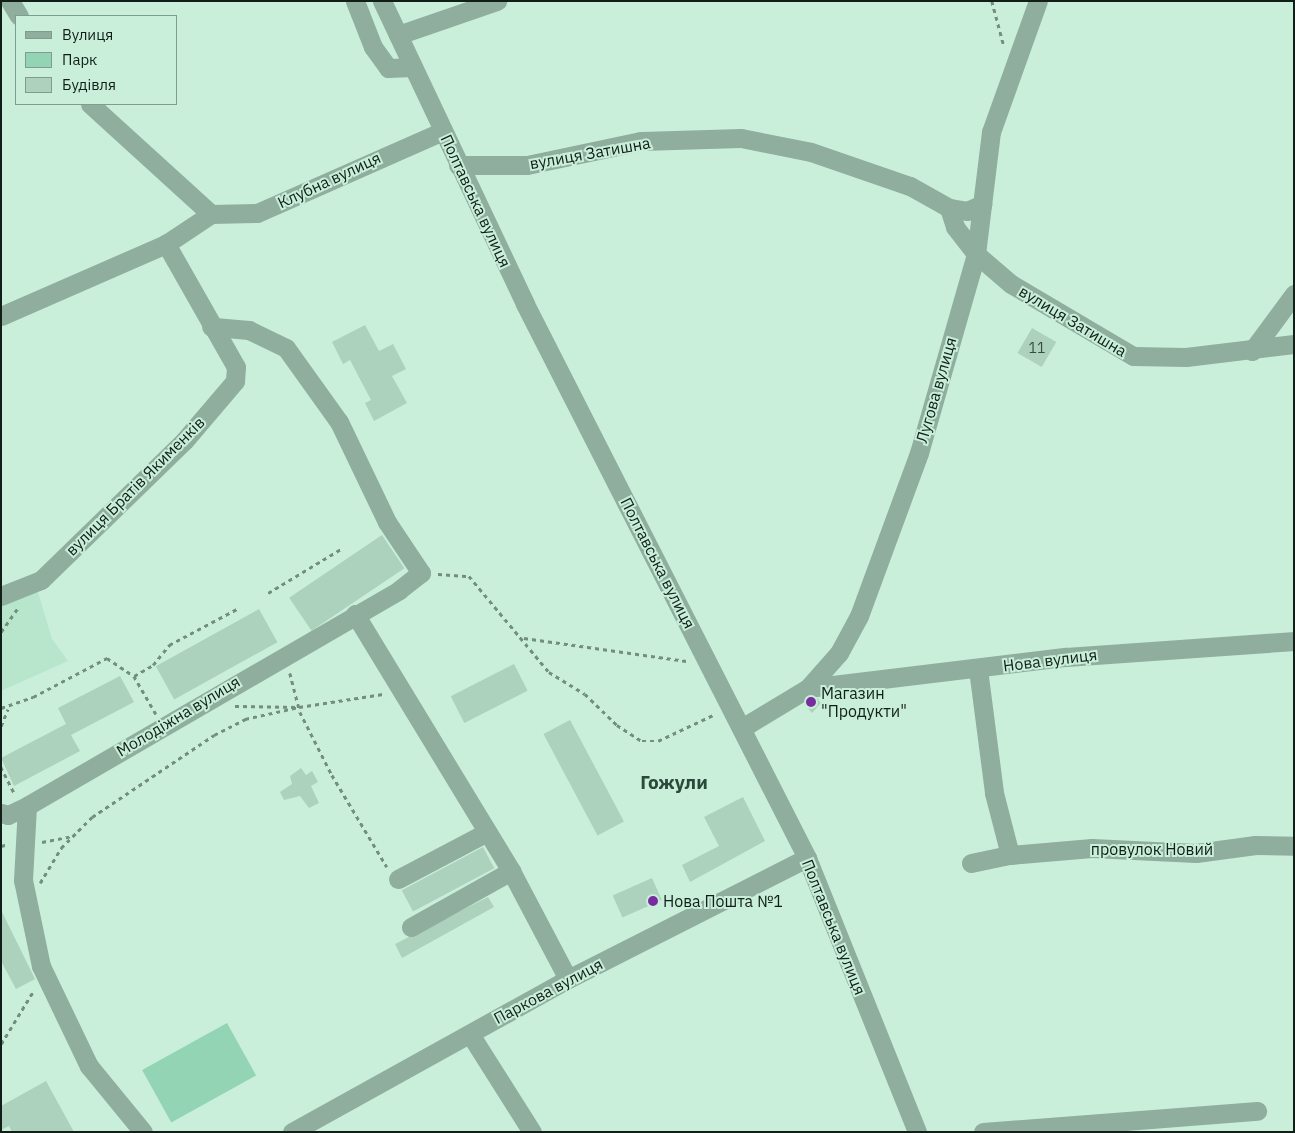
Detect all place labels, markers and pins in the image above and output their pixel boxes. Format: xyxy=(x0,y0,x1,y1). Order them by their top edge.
place label: Магазин "Продукти" xyxy=(821,683,907,721)
marker: Магазин "Продукти" xyxy=(805,696,817,708)
place label: Нова Пошта №1 xyxy=(663,891,783,911)
marker: Нова Пошта №1 xyxy=(647,895,659,907)

